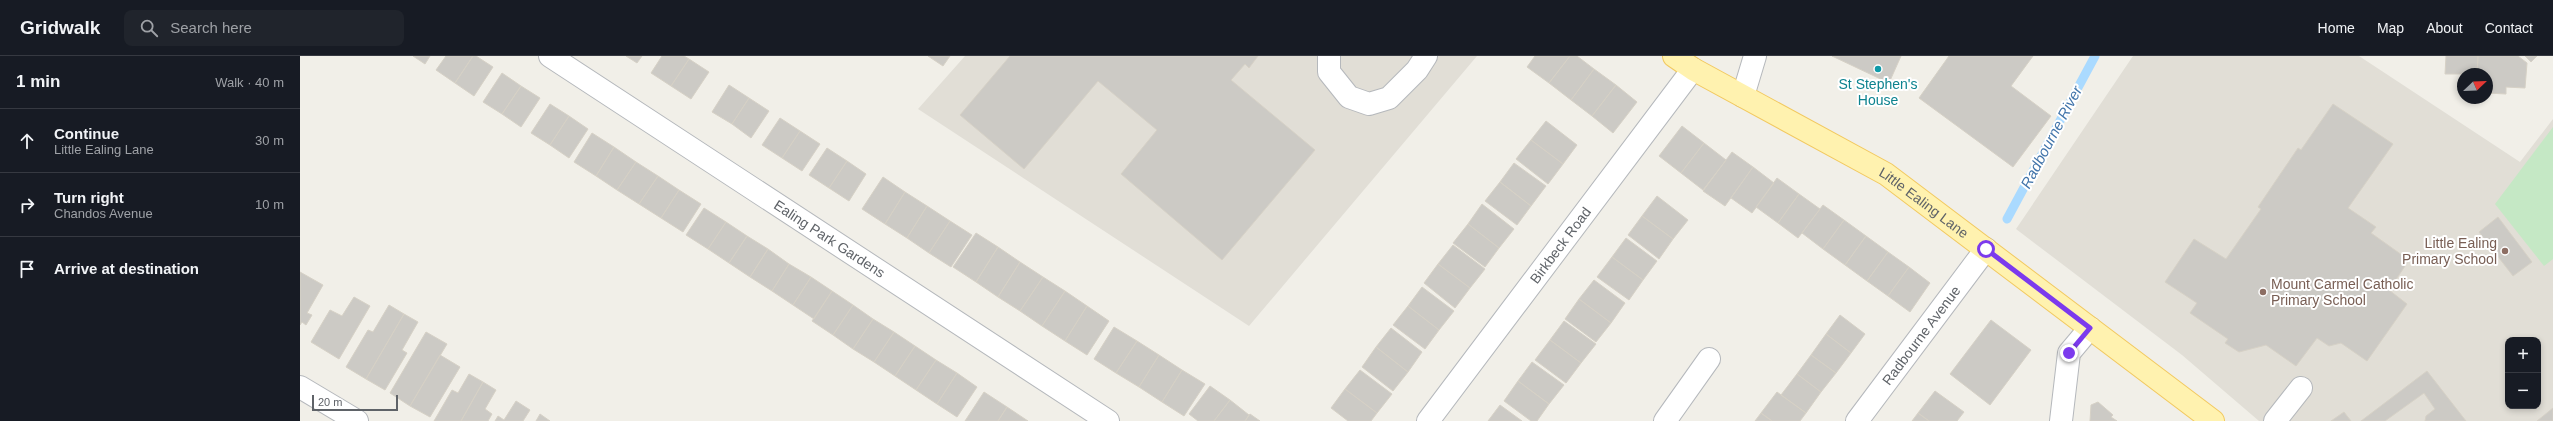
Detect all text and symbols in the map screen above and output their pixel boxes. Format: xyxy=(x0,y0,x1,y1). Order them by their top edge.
search box xyxy=(124,10,404,46)
text: Gridwalk xyxy=(20,17,100,38)
icon: search xyxy=(138,17,160,39)
text: Search here xyxy=(170,19,252,36)
text: Home xyxy=(2318,20,2355,36)
text: Map xyxy=(2377,20,2404,36)
text: About xyxy=(2426,20,2463,36)
text: Contact xyxy=(2485,20,2533,36)
marker: St Stephen's House xyxy=(1873,64,1883,74)
north arrow xyxy=(2457,68,2493,104)
text: 1 min xyxy=(16,72,60,91)
text: Walk · 40 m xyxy=(215,75,284,90)
place label: St Stephen's House xyxy=(1839,76,1917,108)
water label: Radbourne River xyxy=(2017,82,2086,191)
text: Continue xyxy=(54,125,119,142)
icon: ahead xyxy=(16,130,38,152)
text: 30 m xyxy=(255,133,284,148)
text: Little Ealing Lane xyxy=(54,142,154,157)
street label: Little Ealing Lane xyxy=(1876,164,1972,241)
text: Turn right xyxy=(54,189,124,206)
icon: right xyxy=(16,194,38,216)
text: 10 m xyxy=(255,197,284,212)
street label: Ealing Park Gardens xyxy=(771,197,888,281)
street label: Birkbeck Road xyxy=(1527,204,1594,286)
text: Chandos Avenue xyxy=(54,206,153,221)
place label: Little Ealing Primary School xyxy=(2402,235,2497,267)
route start xyxy=(1977,240,1995,258)
marker: Little Ealing Primary School xyxy=(2500,246,2510,256)
icon: arrive xyxy=(16,258,38,280)
text: Arrive at destination xyxy=(54,260,199,277)
place label: Mount Carmel Catholic Primary School xyxy=(2271,276,2413,308)
street label: Radbourne Avenue xyxy=(1879,283,1964,388)
marker: Mount Carmel Catholic Primary School xyxy=(2258,287,2268,297)
map controls xyxy=(2505,337,2541,409)
button: + xyxy=(2505,337,2541,373)
route end xyxy=(2060,344,2078,362)
button: − xyxy=(2505,373,2541,409)
scale bar xyxy=(312,393,398,412)
text: 20 m xyxy=(318,396,342,408)

